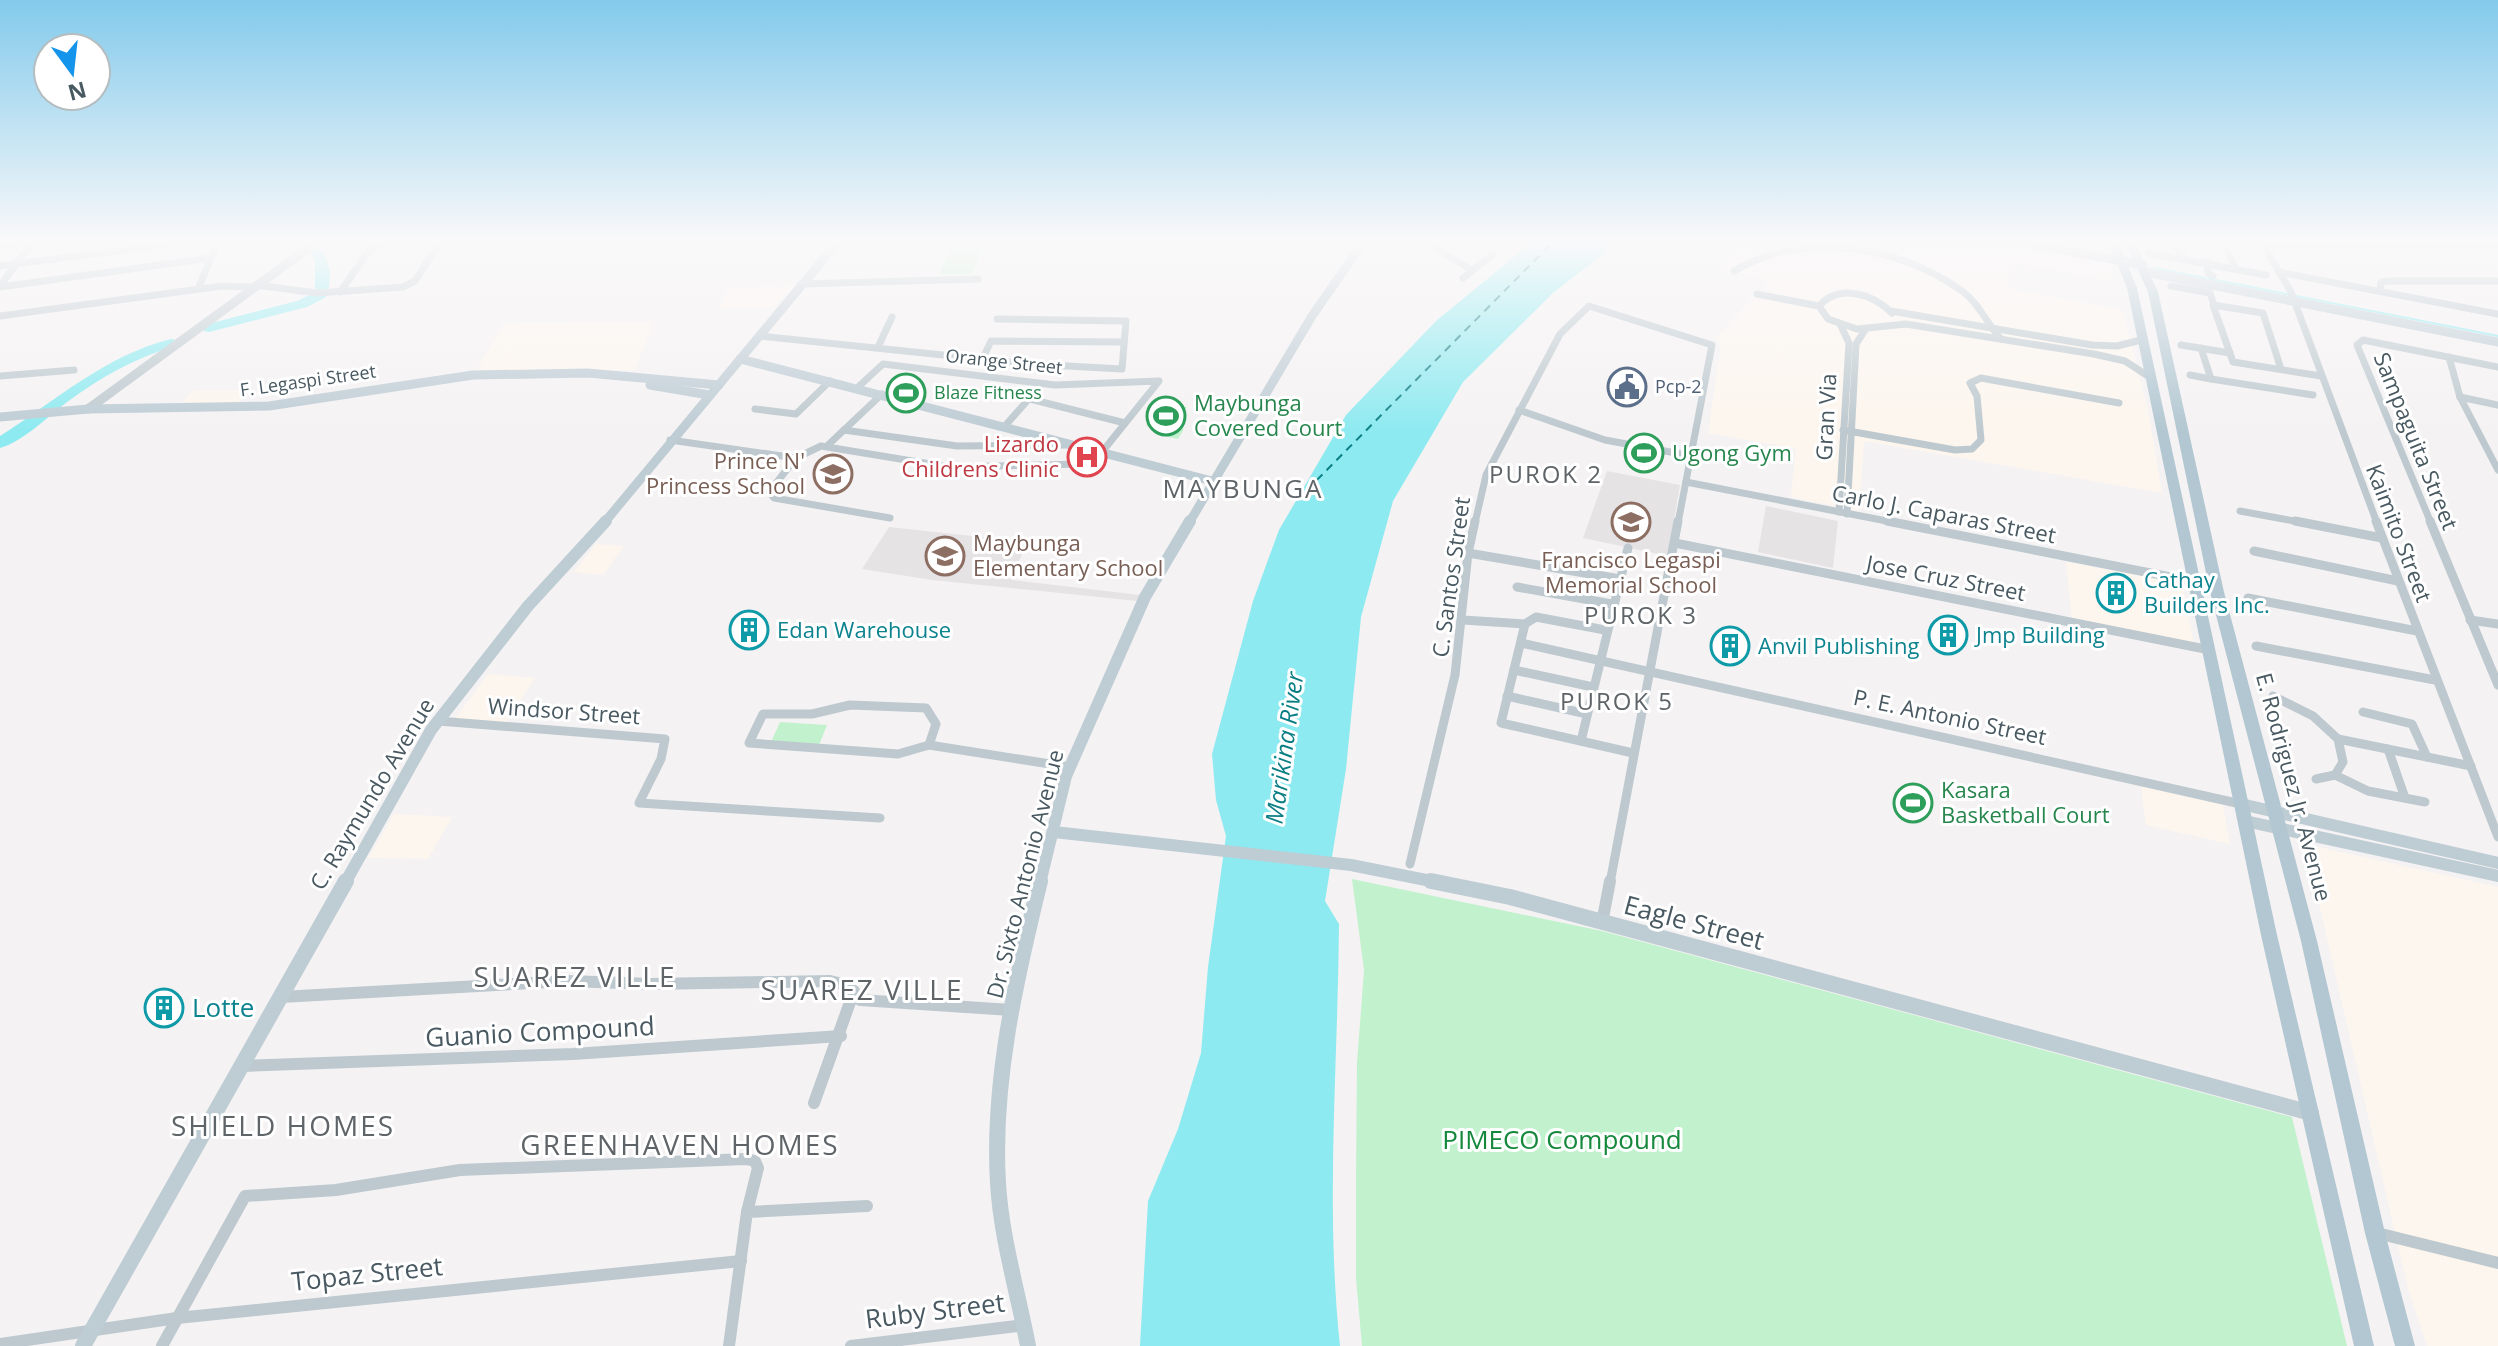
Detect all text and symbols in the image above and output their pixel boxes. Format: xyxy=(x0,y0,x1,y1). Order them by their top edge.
north arrow xyxy=(32,32,112,112)
text: N xyxy=(65,75,90,109)
street label: Orange Street xyxy=(945,343,1064,379)
street label: Sampaguita Street xyxy=(2368,348,2466,534)
street label: F. Legaspi Street xyxy=(238,359,377,401)
public building icon: Pcp-2 xyxy=(1606,366,1648,408)
sports icon: Blaze Fitness xyxy=(885,372,927,414)
street label: Gran Via xyxy=(1808,373,1842,461)
place label: Pcp-2 xyxy=(1655,374,1702,398)
place label: Blaze Fitness xyxy=(934,380,1042,404)
place label: Maybunga Covered Court xyxy=(1194,387,1343,442)
sports icon: Maybunga Covered Court xyxy=(1145,395,1187,437)
place label: Lizardo Childrens Clinic xyxy=(901,428,1059,483)
sports icon: Ugong Gym xyxy=(1623,432,1665,474)
hospital icon: Lizardo Childrens Clinic xyxy=(1066,436,1108,478)
place label: Ugong Gym xyxy=(1672,437,1792,467)
place label: Prince N' Princess School xyxy=(646,445,805,500)
school or university icon: Prince N' Princess School xyxy=(812,453,854,495)
district label: PUROK 2 xyxy=(1489,457,1603,490)
street label: Kaimito Street xyxy=(2360,459,2440,606)
district label: MAYBUNGA xyxy=(1162,470,1324,506)
street label: Carlo J. Caparas Street xyxy=(1830,477,2059,549)
street label: C. Santos Street xyxy=(1424,494,1476,659)
school or university icon: Francisco Legaspi Memorial School xyxy=(1610,501,1652,543)
place label: Maybunga Elementary School xyxy=(973,527,1163,582)
school or university icon: Maybunga Elementary School xyxy=(924,535,966,577)
place label: Francisco Legaspi Memorial School xyxy=(1541,544,1721,599)
street label: Jose Cruz Street xyxy=(1862,547,2028,607)
place label: Cathay Builders Inc. xyxy=(2144,564,2270,619)
building icon: Cathay Builders Inc. xyxy=(2095,572,2137,614)
district label: PUROK 3 xyxy=(1584,598,1698,631)
building icon: Edan Warehouse xyxy=(728,609,770,651)
place label: Edan Warehouse xyxy=(777,614,951,644)
building icon: Jmp Building xyxy=(1927,614,1969,656)
place label: Jmp Building xyxy=(1974,619,2105,649)
building icon: Anvil Publishing xyxy=(1709,625,1751,667)
place label: Anvil Publishing xyxy=(1758,630,1920,660)
water label: Marikina River xyxy=(1257,668,1311,826)
street label: E. Rodriguez Jr. Avenue xyxy=(2250,669,2340,904)
street label: P. E. Antonio Street xyxy=(1851,681,2050,751)
district label: PUROK 5 xyxy=(1560,684,1674,717)
street label: Windsor Street xyxy=(487,690,641,730)
street label: C. Raymundo Avenue xyxy=(302,692,440,895)
street label: Dr. Sixto Antonio Avenue xyxy=(979,746,1069,1001)
place label: Kasara Basketball Court xyxy=(1941,774,2110,829)
sports icon: Kasara Basketball Court xyxy=(1892,782,1934,824)
street label: Eagle Street xyxy=(1620,886,1768,958)
district label: SUAREZ VILLE xyxy=(474,957,676,995)
district label: SUAREZ VILLE xyxy=(761,970,963,1008)
building icon: Lotte xyxy=(143,987,185,1029)
place label: Lotte xyxy=(192,989,254,1025)
street label: Guanio Compound xyxy=(424,1007,656,1055)
district label: SHIELD HOMES xyxy=(171,1106,395,1144)
park label: PIMECO Compound xyxy=(1442,1121,1682,1157)
district label: GREENHAVEN HOMES xyxy=(520,1125,840,1163)
street label: Topaz Street xyxy=(289,1247,444,1299)
street label: Ruby Street xyxy=(863,1284,1007,1336)

